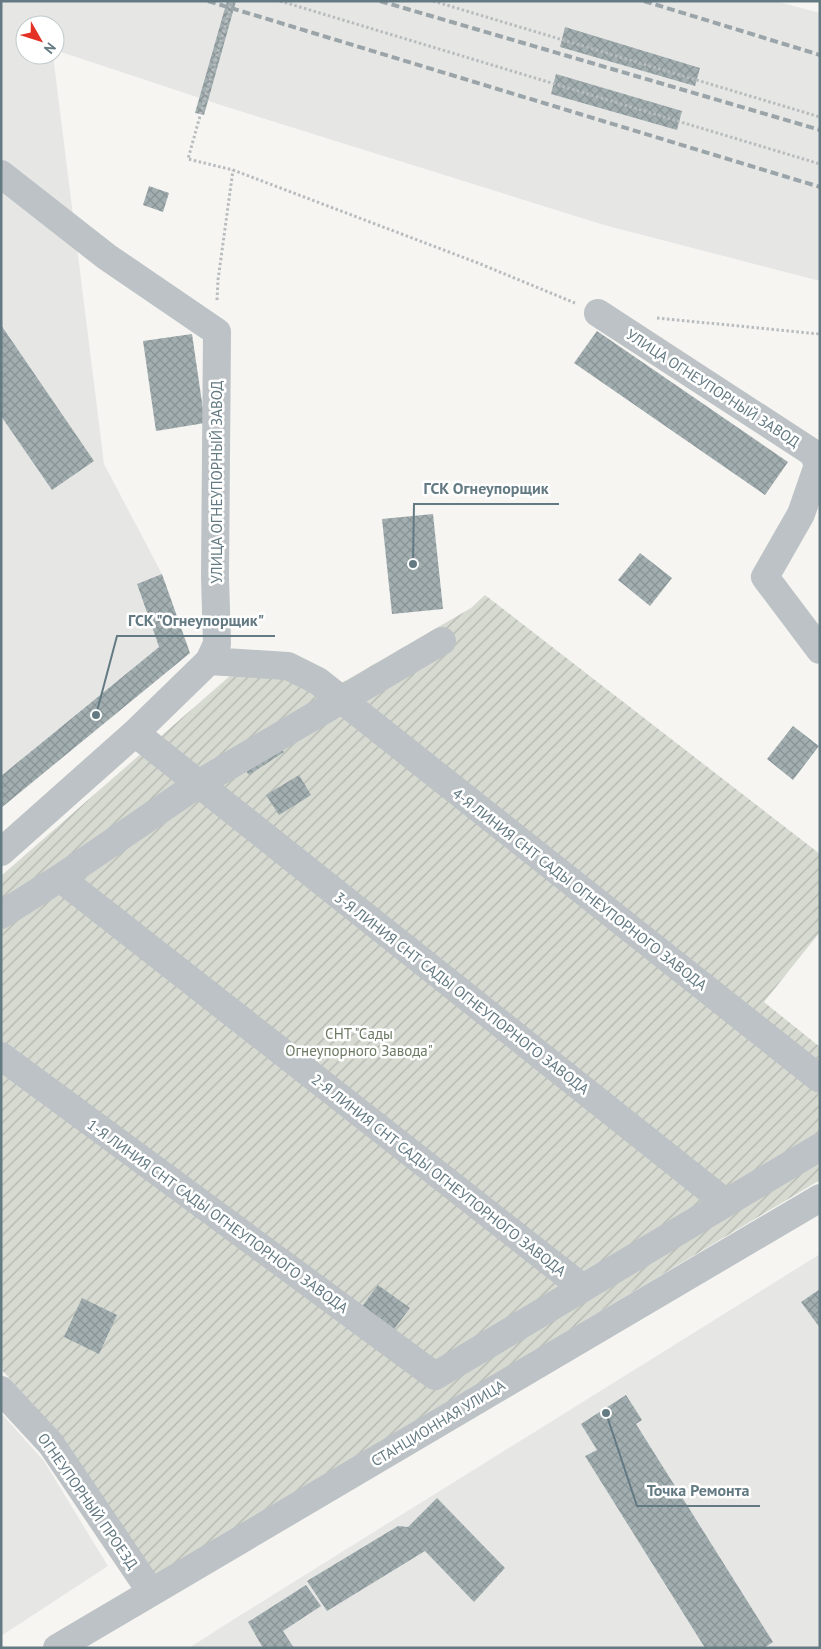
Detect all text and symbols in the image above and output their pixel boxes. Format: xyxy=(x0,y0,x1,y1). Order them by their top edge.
north arrow xyxy=(15,15,65,65)
text: N xyxy=(40,39,60,57)
street label: УЛИЦА ОГНЕУПОРНЫЙ ЗАВОД xyxy=(623,325,803,451)
street label: УЛИЦА ОГНЕУПОРНЫЙ ЗАВОД xyxy=(207,381,226,583)
callout: ГСК Огнеупорщик xyxy=(414,473,559,504)
text: ГСК Огнеупорщик xyxy=(423,478,549,498)
callout: ГСК "Огнеупорщик" xyxy=(117,605,275,636)
text: ГСК "Огнеупорщик" xyxy=(128,610,264,630)
street label: 4-Я ЛИНИЯ СНТ САДЫ ОГНЕУПОРНОГО ЗАВОДА xyxy=(449,784,711,995)
street label: 3-Я ЛИНИЯ СНТ САДЫ ОГНЕУПОРНОГО ЗАВОДА xyxy=(331,888,593,1099)
park label: СНТ "Сады Огнеупорного Завода" xyxy=(285,1024,433,1060)
street label: 2-Я ЛИНИЯ СНТ САДЫ ОГНЕУПОРНОГО ЗАВОДА xyxy=(308,1070,570,1281)
street label: 1-Я ЛИНИЯ СНТ САДЫ ОГНЕУПОРНОГО ЗАВОДА xyxy=(84,1115,352,1317)
street label: СТАНЦИОННАЯ УЛИЦА xyxy=(368,1375,509,1471)
street label: ОГНЕУПОРНЫЙ ПРОЕЗД xyxy=(34,1429,142,1573)
callout: Точка Ремонта xyxy=(637,1475,760,1506)
text: Точка Ремонта xyxy=(647,1480,749,1500)

